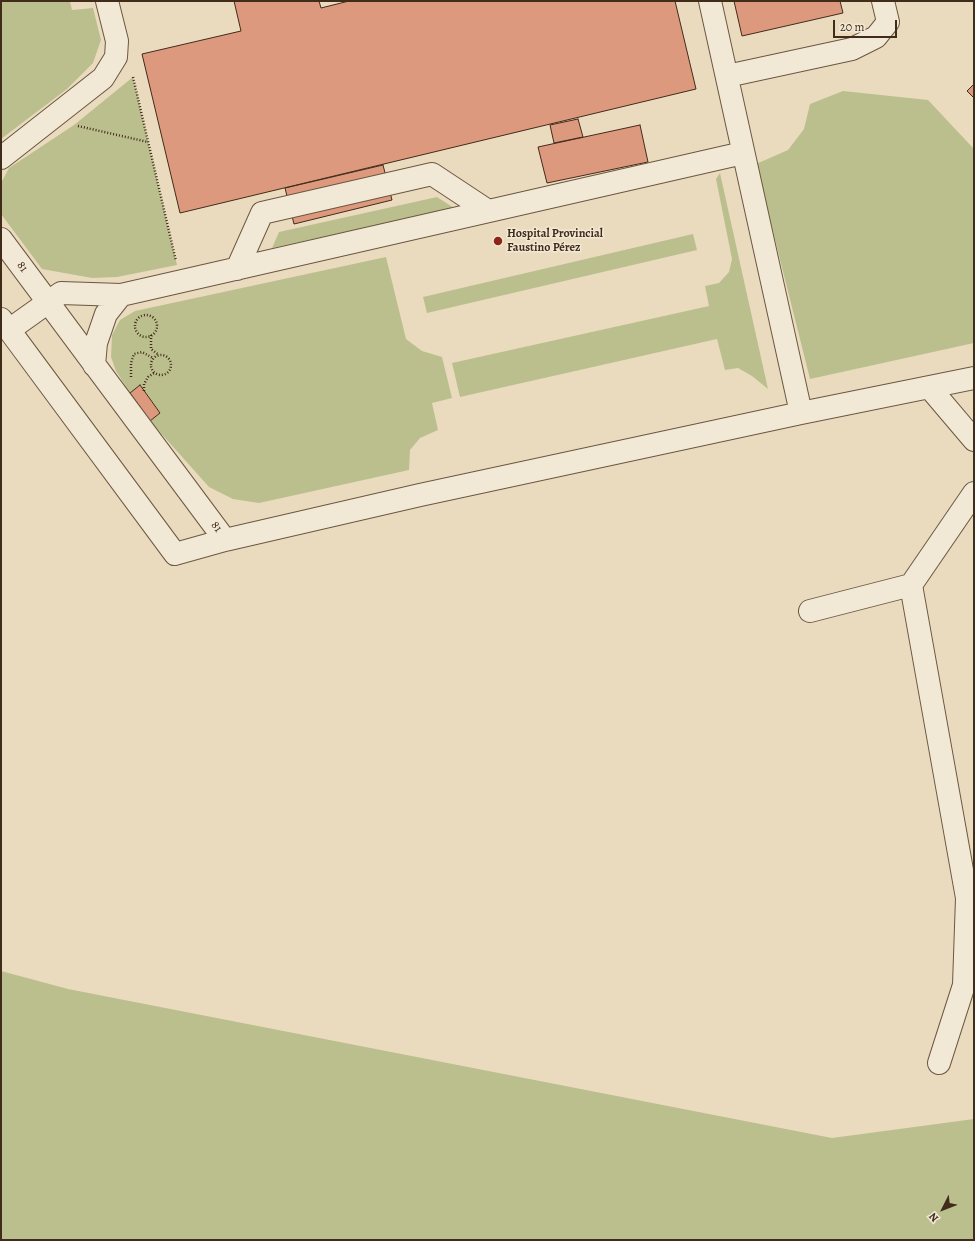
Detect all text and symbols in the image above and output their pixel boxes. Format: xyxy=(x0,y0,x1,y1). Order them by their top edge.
scale bar xyxy=(835,12,899,38)
text: 20 m xyxy=(840,19,864,35)
place label: Hospital Provincial Faustino Pérez xyxy=(507,227,603,255)
marker: Hospital Provincial Faustino Pérez xyxy=(492,235,504,247)
street label: 81 xyxy=(13,259,31,275)
street label: 81 xyxy=(207,519,225,535)
north arrow xyxy=(923,1189,963,1229)
text: N xyxy=(925,1209,942,1225)

